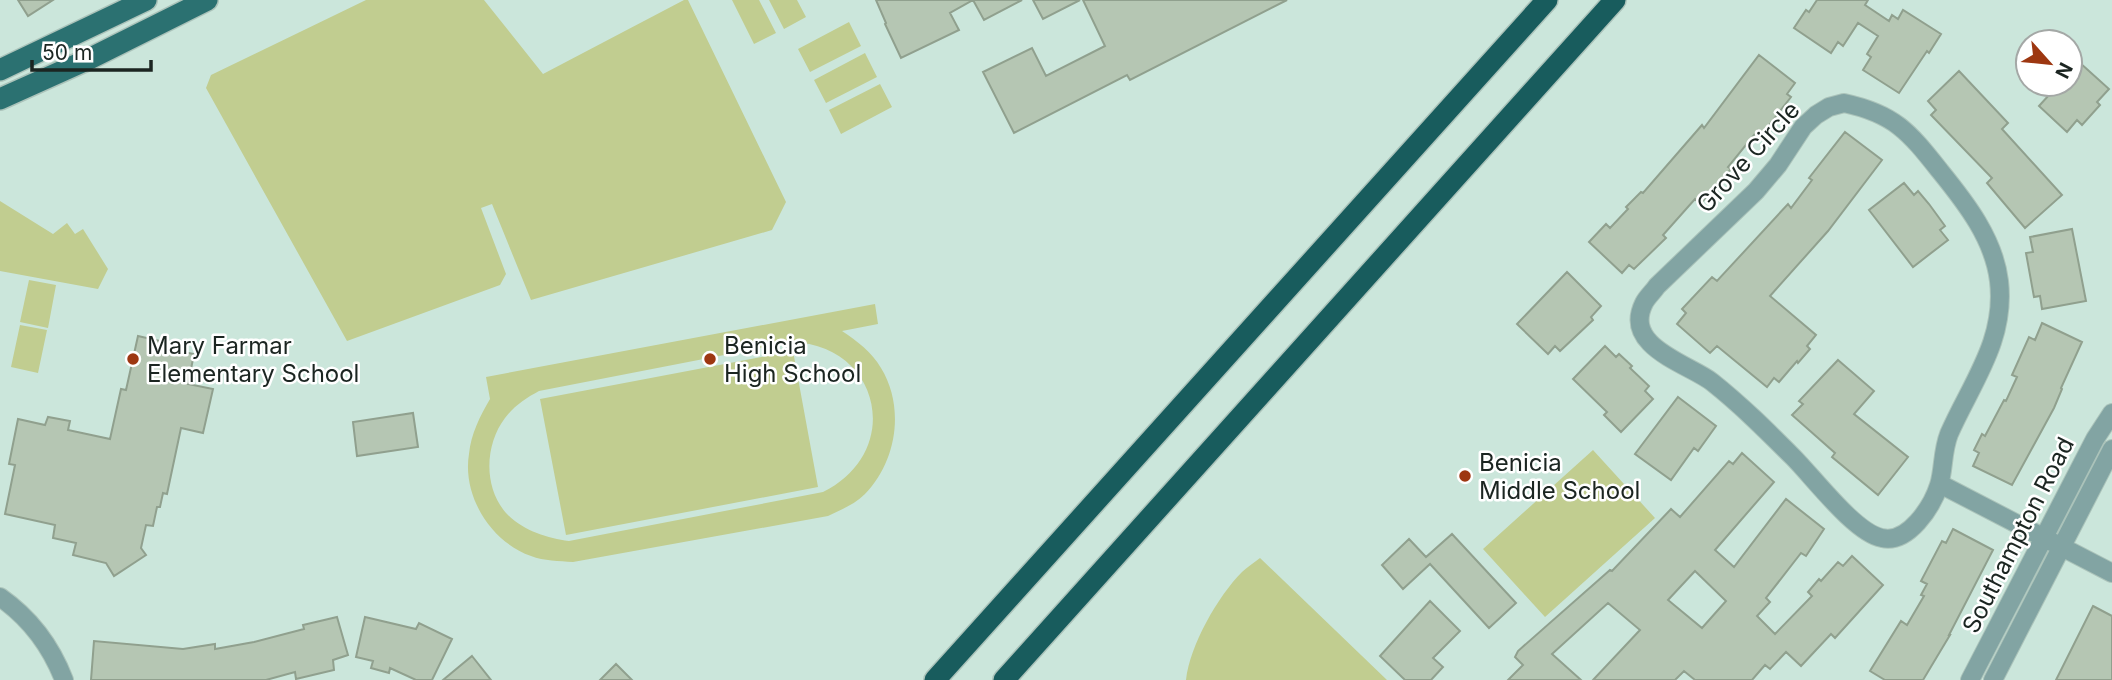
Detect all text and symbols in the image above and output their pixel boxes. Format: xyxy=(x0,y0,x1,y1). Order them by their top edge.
scale bar xyxy=(32,28,150,72)
north arrow xyxy=(2014,28,2084,98)
text: 50 m xyxy=(42,40,92,65)
text: N xyxy=(2050,59,2077,82)
street label: Grove Circle xyxy=(1690,95,1806,219)
place label: Mary Farmar Elementary School xyxy=(147,331,359,388)
place label: Benicia High School xyxy=(724,331,861,388)
marker: Mary Farmar Elementary School xyxy=(125,351,141,367)
marker: Benicia High School xyxy=(702,351,718,367)
street label: Southampton Road xyxy=(1956,432,2080,638)
place label: Benicia Middle School xyxy=(1479,448,1640,505)
marker: Benicia Middle School xyxy=(1457,468,1473,484)

